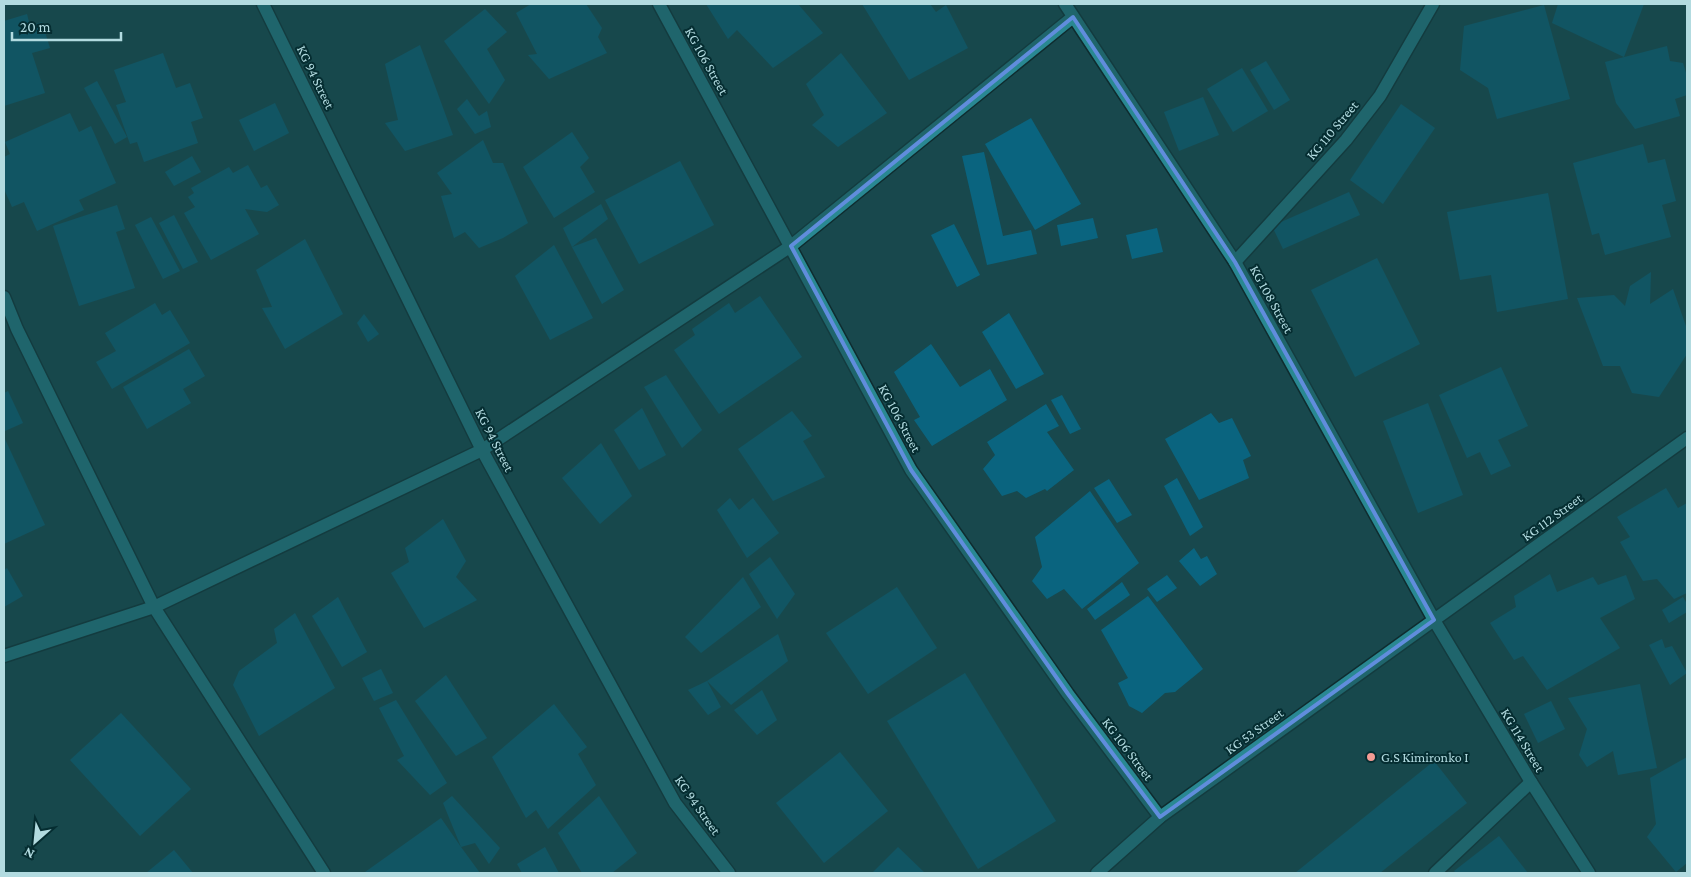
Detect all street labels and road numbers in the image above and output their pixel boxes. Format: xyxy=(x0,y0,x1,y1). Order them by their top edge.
street label: KG 106 Street xyxy=(682,25,732,98)
street label: KG 94 Street xyxy=(294,43,338,112)
street label: KG 110 Street xyxy=(1303,97,1362,163)
street label: KG 108 Street xyxy=(1247,262,1297,336)
street label: KG 106 Street xyxy=(875,381,925,455)
street label: KG 94 Street xyxy=(472,406,518,475)
street label: KG 112 Street xyxy=(1519,490,1586,544)
street label: KG 53 Street xyxy=(1222,704,1286,757)
street label: KG 114 Street xyxy=(1498,705,1548,775)
street label: KG 106 Street xyxy=(1099,714,1157,784)
street label: KG 94 Street xyxy=(672,772,725,838)

